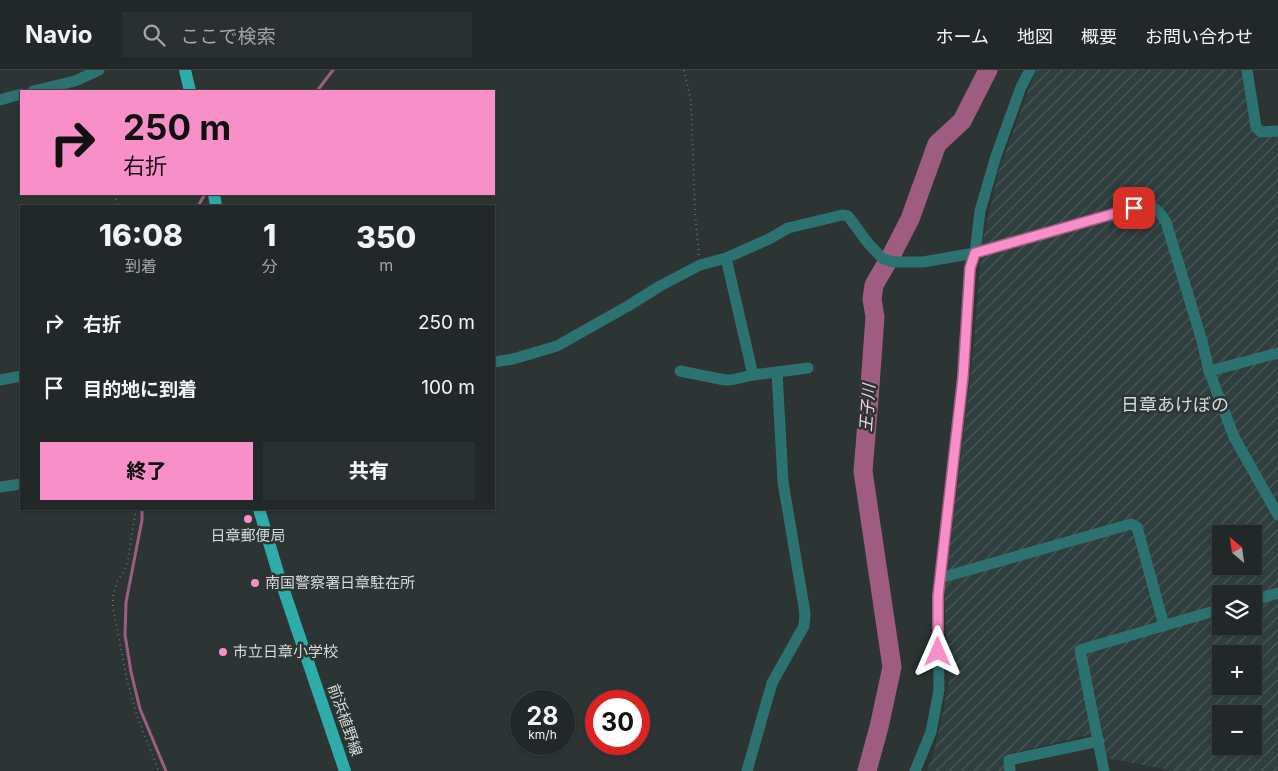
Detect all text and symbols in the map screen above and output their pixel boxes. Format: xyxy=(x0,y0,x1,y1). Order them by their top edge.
search box xyxy=(122,12,472,57)
text: Navio xyxy=(25,20,92,49)
icon: search xyxy=(140,21,168,49)
text: ここで検索 xyxy=(180,25,275,48)
text: ホーム xyxy=(936,26,989,47)
text: 地図 xyxy=(1017,26,1053,47)
text: 概要 xyxy=(1081,26,1117,47)
text: お問い合わせ xyxy=(1145,26,1253,47)
text: 250 m xyxy=(123,106,231,148)
icon: right xyxy=(40,110,105,175)
text: 右折 xyxy=(123,153,167,179)
pin xyxy=(1113,187,1155,229)
icon: arrive xyxy=(1120,194,1148,222)
text: 16:08 xyxy=(99,217,183,253)
text: 1 xyxy=(263,217,276,253)
text: 350 xyxy=(356,219,416,255)
text: m xyxy=(379,255,393,275)
text: 到着 xyxy=(125,256,157,276)
text: 分 xyxy=(262,256,278,276)
icon: right xyxy=(40,309,68,337)
text: 250 m xyxy=(418,311,475,334)
text: 右折 xyxy=(83,313,121,336)
icon: arrive xyxy=(40,374,68,402)
text: 100 m xyxy=(421,376,475,399)
text: 目的地に到着 xyxy=(83,378,197,401)
water label: 王子川 xyxy=(855,381,879,433)
district label: 日章あけぼの xyxy=(1121,394,1229,415)
button: 終了 xyxy=(40,442,253,500)
button: 共有 xyxy=(263,442,475,500)
marker: 日章郵便局 xyxy=(242,513,254,525)
north arrow xyxy=(1212,525,1262,575)
map controls xyxy=(1212,525,1262,755)
place label: 日章郵便局 xyxy=(210,526,286,545)
place label: 南国警察署日章駐在所 xyxy=(265,573,415,592)
marker: 南国警察署日章駐在所 xyxy=(249,577,261,589)
button: layers xyxy=(1212,585,1262,635)
position arrow xyxy=(911,625,963,677)
place label: 市立日章小学校 xyxy=(233,642,338,661)
button: + xyxy=(1212,645,1262,695)
marker: 市立日章小学校 xyxy=(217,646,229,658)
street label: 前浜植野線 xyxy=(324,681,367,758)
speed limit sign: 30 xyxy=(585,690,650,755)
text: 28 xyxy=(526,701,559,731)
button: − xyxy=(1212,705,1262,755)
text: km/h xyxy=(528,727,557,742)

